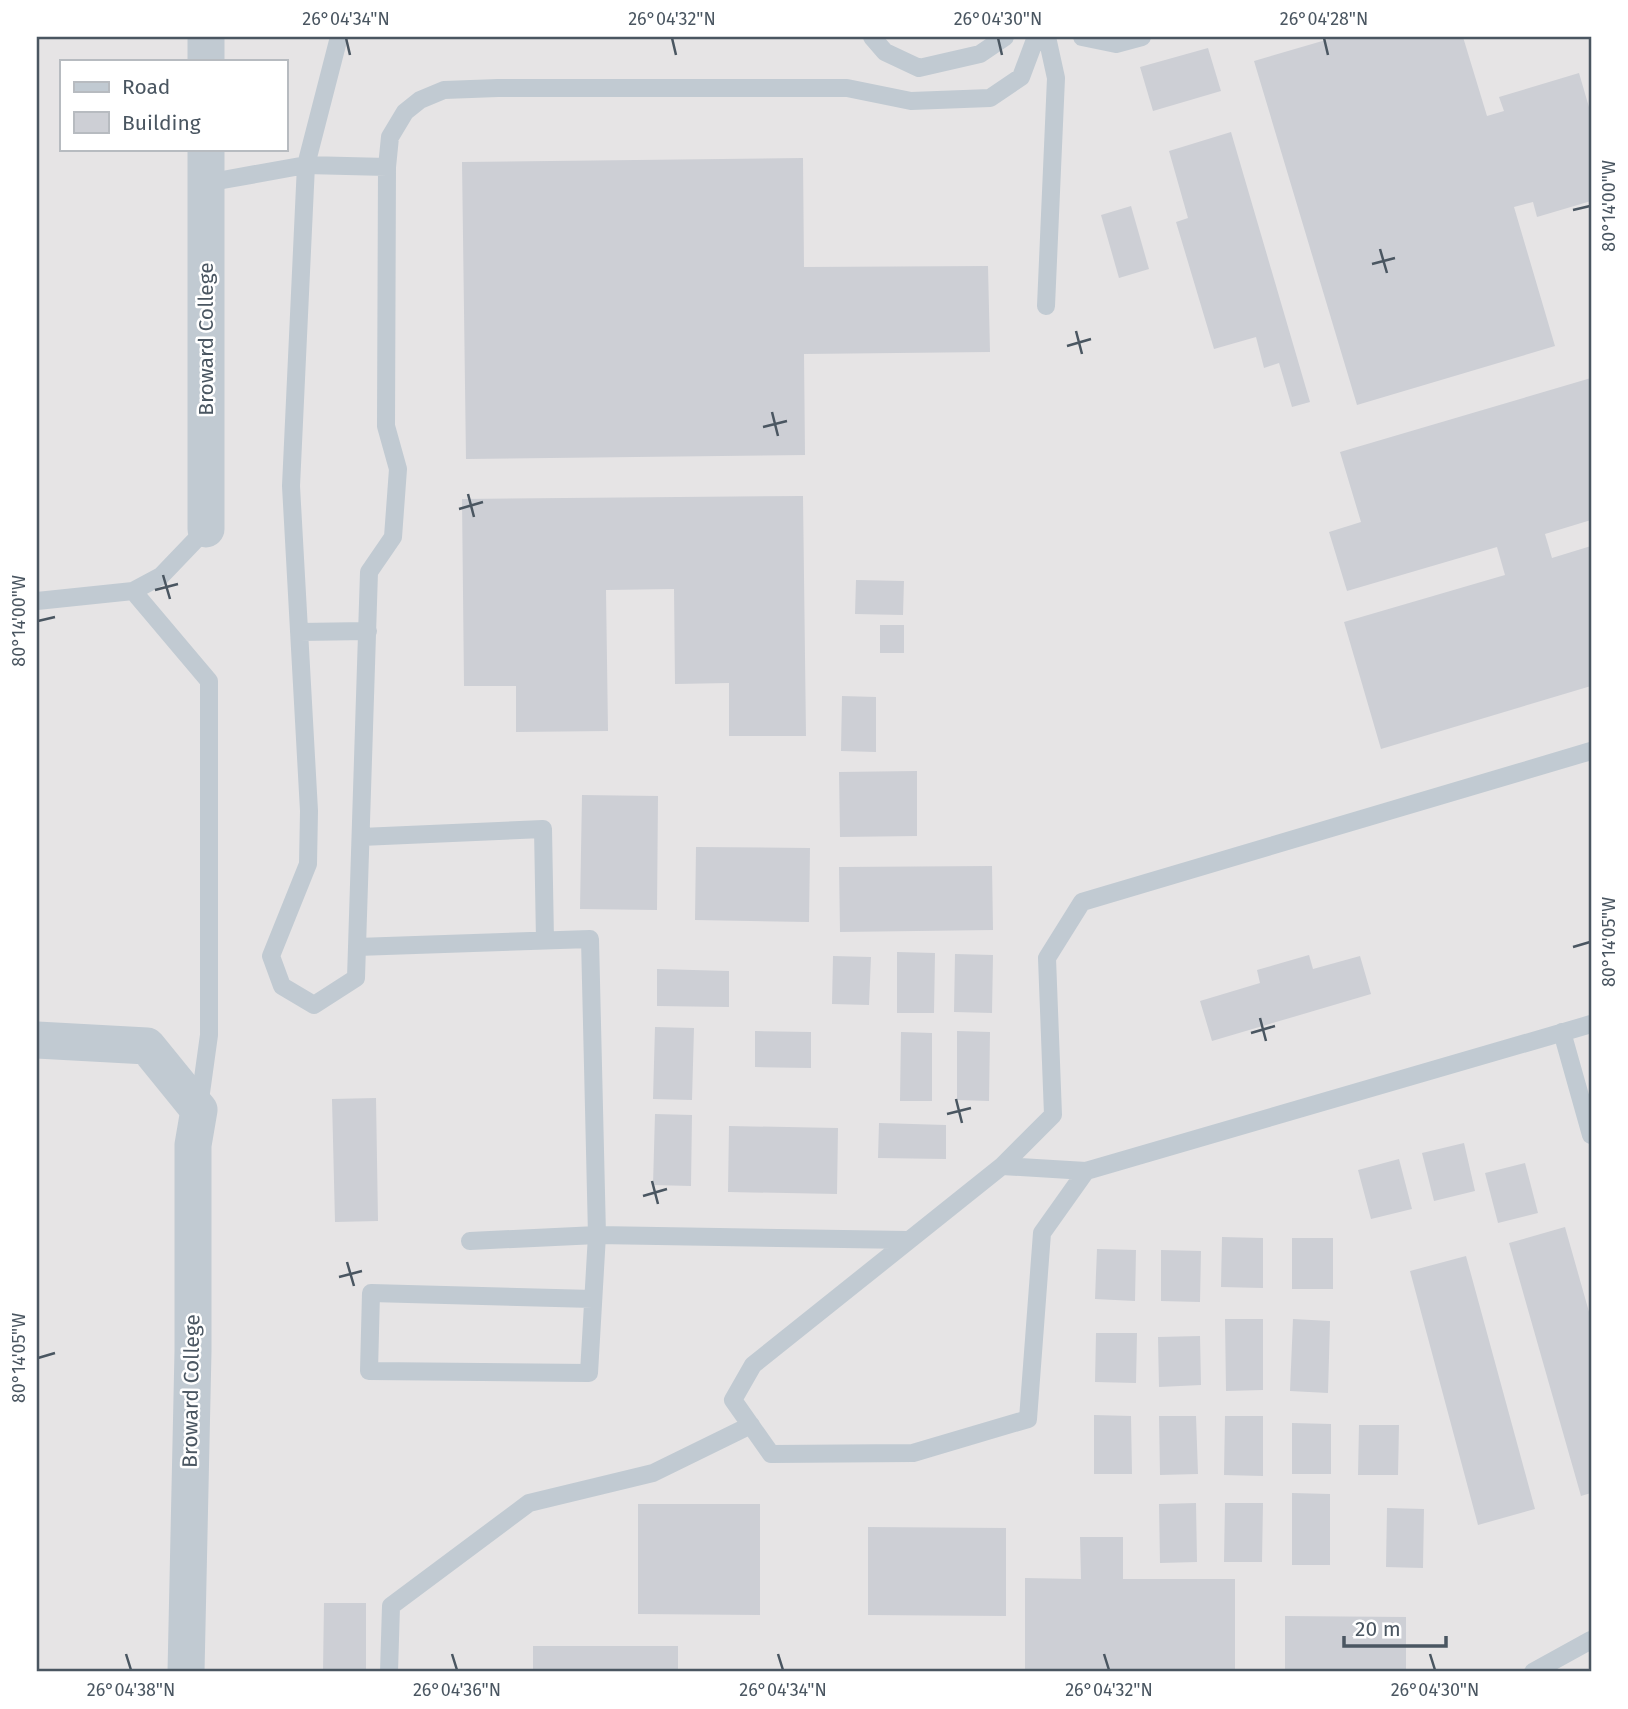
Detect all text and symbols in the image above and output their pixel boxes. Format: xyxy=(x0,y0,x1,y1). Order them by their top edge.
text: 26°04'34"N xyxy=(302,8,390,30)
text: 26°04'32"N xyxy=(628,8,716,30)
text: 26°04'30"N xyxy=(954,8,1042,30)
text: 26°04'28"N xyxy=(1280,8,1368,30)
legend xyxy=(60,60,287,150)
text: Road xyxy=(122,74,170,100)
text: Building xyxy=(122,110,201,136)
text: 80°14'00"W xyxy=(1598,160,1620,252)
street label: Broward College xyxy=(193,262,219,416)
text: 80°14'00"W xyxy=(8,575,30,667)
text: 80°14'05"W xyxy=(1598,897,1620,987)
text: 80°14'05"W xyxy=(8,1313,30,1403)
street label: Broward College xyxy=(177,1314,205,1468)
scale bar xyxy=(1344,1604,1446,1648)
text: 20 m xyxy=(1355,1616,1401,1642)
text: 26°04'38"N xyxy=(87,1679,175,1701)
text: 26°04'36"N xyxy=(413,1679,501,1701)
text: 26°04'34"N xyxy=(739,1679,827,1701)
text: 26°04'32"N xyxy=(1065,1679,1153,1701)
text: 26°04'30"N xyxy=(1391,1679,1479,1701)

